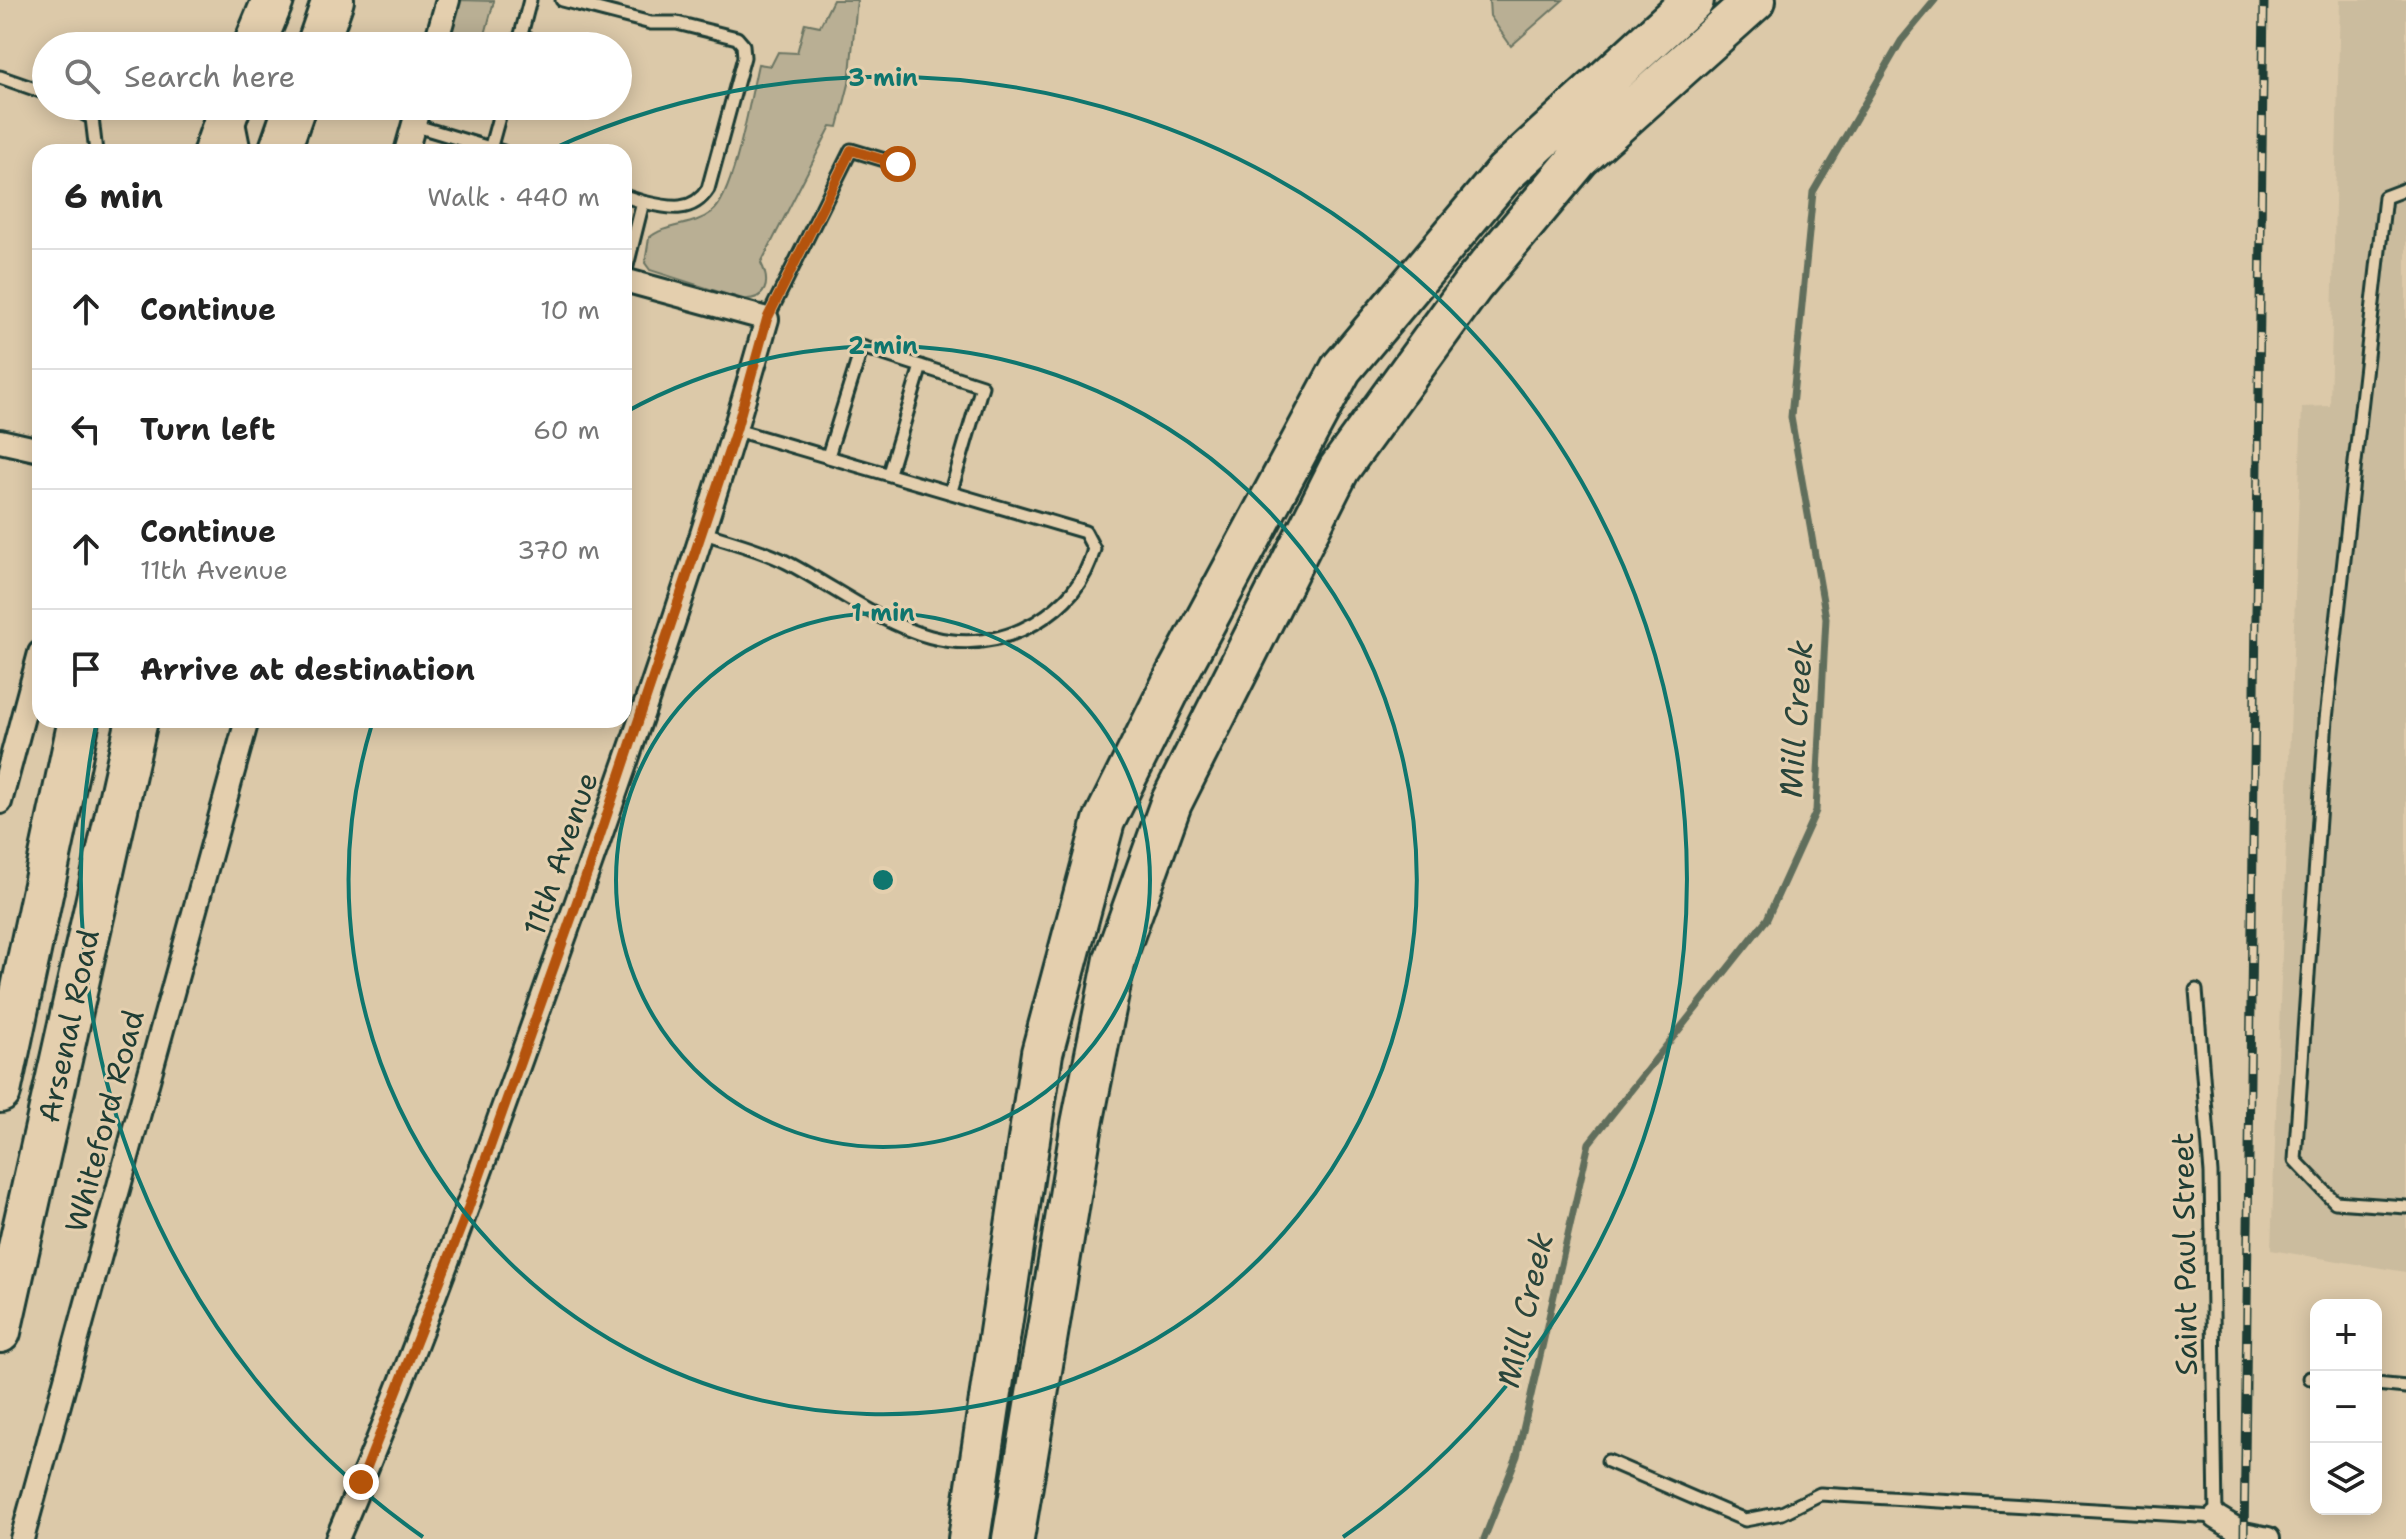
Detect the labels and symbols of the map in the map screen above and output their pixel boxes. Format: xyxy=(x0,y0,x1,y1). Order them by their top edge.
text: 3 min xyxy=(848,62,918,94)
route start xyxy=(880,146,916,182)
text: 2 min xyxy=(848,330,918,362)
text: 1 min xyxy=(851,597,915,629)
water label: Mill Creek xyxy=(1769,639,1822,799)
street label: 11th Avenue xyxy=(513,766,608,941)
centre of rings xyxy=(869,866,897,894)
street label: Arsenal Road xyxy=(28,925,109,1126)
street label: Whiteford Road xyxy=(55,1005,154,1237)
street label: Saint Paul Street xyxy=(2162,1132,2207,1376)
water label: Mill Creek xyxy=(1486,1228,1563,1392)
route end xyxy=(343,1464,379,1500)

